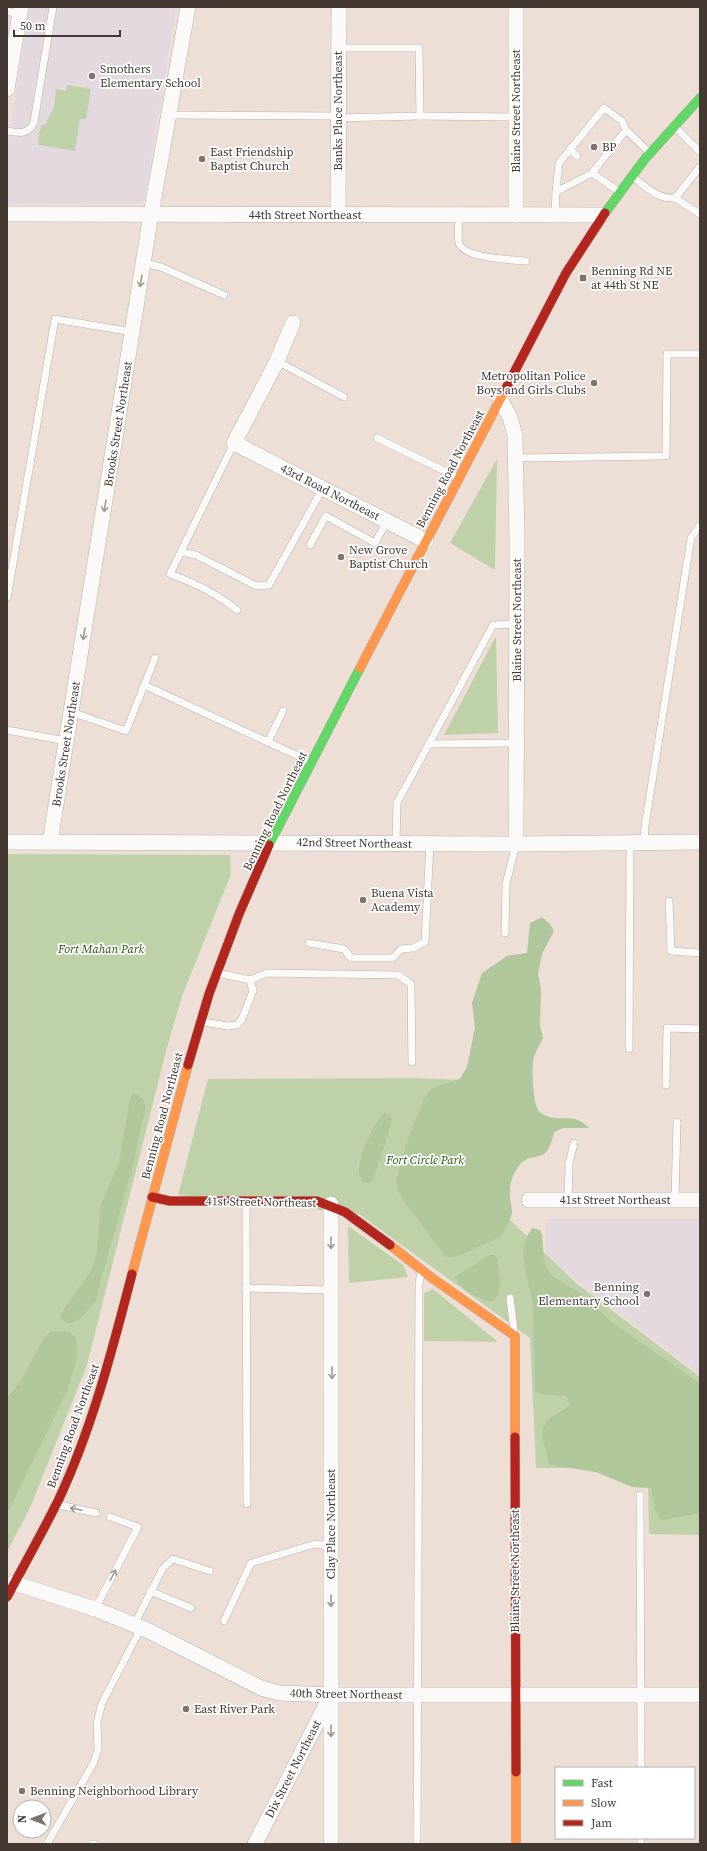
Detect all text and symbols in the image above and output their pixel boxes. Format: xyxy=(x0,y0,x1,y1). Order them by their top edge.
scale bar xyxy=(14,12,120,38)
text: 50 m xyxy=(20,18,46,34)
street label: Blaine Street Northeast xyxy=(508,49,524,173)
street label: Banks Place Northeast xyxy=(330,51,346,171)
place label: Smothers Elementary School xyxy=(100,61,201,91)
marker: Smothers Elementary School xyxy=(87,71,97,81)
place label: BP xyxy=(602,139,616,155)
marker: BP xyxy=(589,142,599,152)
place label: East Friendship Baptist Church xyxy=(210,144,294,174)
marker: East Friendship Baptist Church xyxy=(197,154,207,164)
street label: 44th Street Northeast xyxy=(249,207,361,223)
place label: Benning Rd NE at 44th St NE xyxy=(591,263,672,293)
marker: Benning Rd NE at 44th St NE xyxy=(578,273,588,283)
one-way arrow xyxy=(137,274,145,287)
street label: Brooks Street Northeast xyxy=(100,360,136,488)
place label: Metropolitan Police Boys and Girls Clubs xyxy=(477,368,586,398)
marker: Metropolitan Police Boys and Girls Clubs xyxy=(589,378,599,388)
street label: Benning Road Northeast xyxy=(412,407,488,531)
street label: 43rd Road Northeast xyxy=(278,460,382,524)
one-way arrow xyxy=(100,499,108,512)
place label: New Grove Baptist Church xyxy=(349,542,428,572)
marker: New Grove Baptist Church xyxy=(336,552,346,562)
street label: Blaine Street Northeast xyxy=(509,558,525,682)
one-way arrow xyxy=(80,627,88,640)
street label: Brooks Street Northeast xyxy=(48,680,84,808)
street label: Benning Road Northeast xyxy=(239,749,311,873)
street label: 42nd Street Northeast xyxy=(296,834,412,852)
place label: Buena Vista Academy xyxy=(371,885,435,915)
marker: Buena Vista Academy xyxy=(358,895,368,905)
park label: Fort Mahan Park xyxy=(57,941,144,957)
street label: Benning Road Northeast xyxy=(137,1051,187,1181)
park label: Fort Circle Park xyxy=(385,1152,464,1168)
street label: 41st Street Northeast xyxy=(560,1192,670,1208)
street label: 41st Street Northeast xyxy=(206,1193,317,1211)
one-way arrow xyxy=(327,1236,335,1249)
place label: Benning Elementary School xyxy=(538,1279,639,1309)
marker: Benning Elementary School xyxy=(642,1289,652,1299)
street label: Benning Road Northeast xyxy=(43,1362,103,1490)
one-way arrow xyxy=(328,1366,336,1379)
street label: Clay Place Northeast xyxy=(323,1469,339,1579)
one-way arrow xyxy=(70,1504,83,1512)
street label: Blaine Street Northeast xyxy=(507,1509,523,1633)
one-way arrow xyxy=(110,1569,117,1581)
one-way arrow xyxy=(327,1594,335,1607)
street label: 40th Street Northeast xyxy=(290,1685,403,1703)
place label: East River Park xyxy=(194,1701,275,1717)
marker: East River Park xyxy=(181,1704,191,1714)
street label: Dix Street Northeast xyxy=(261,1717,325,1821)
one-way arrow xyxy=(327,1724,335,1737)
legend xyxy=(555,1767,695,1839)
text: Fast xyxy=(591,1775,613,1791)
place label: Benning Neighborhood Library xyxy=(30,1783,199,1799)
marker: Benning Neighborhood Library xyxy=(17,1786,27,1796)
text: Slow xyxy=(591,1795,617,1811)
north arrow xyxy=(12,1799,52,1839)
text: N xyxy=(15,1815,30,1823)
text: Jam xyxy=(590,1815,612,1831)

